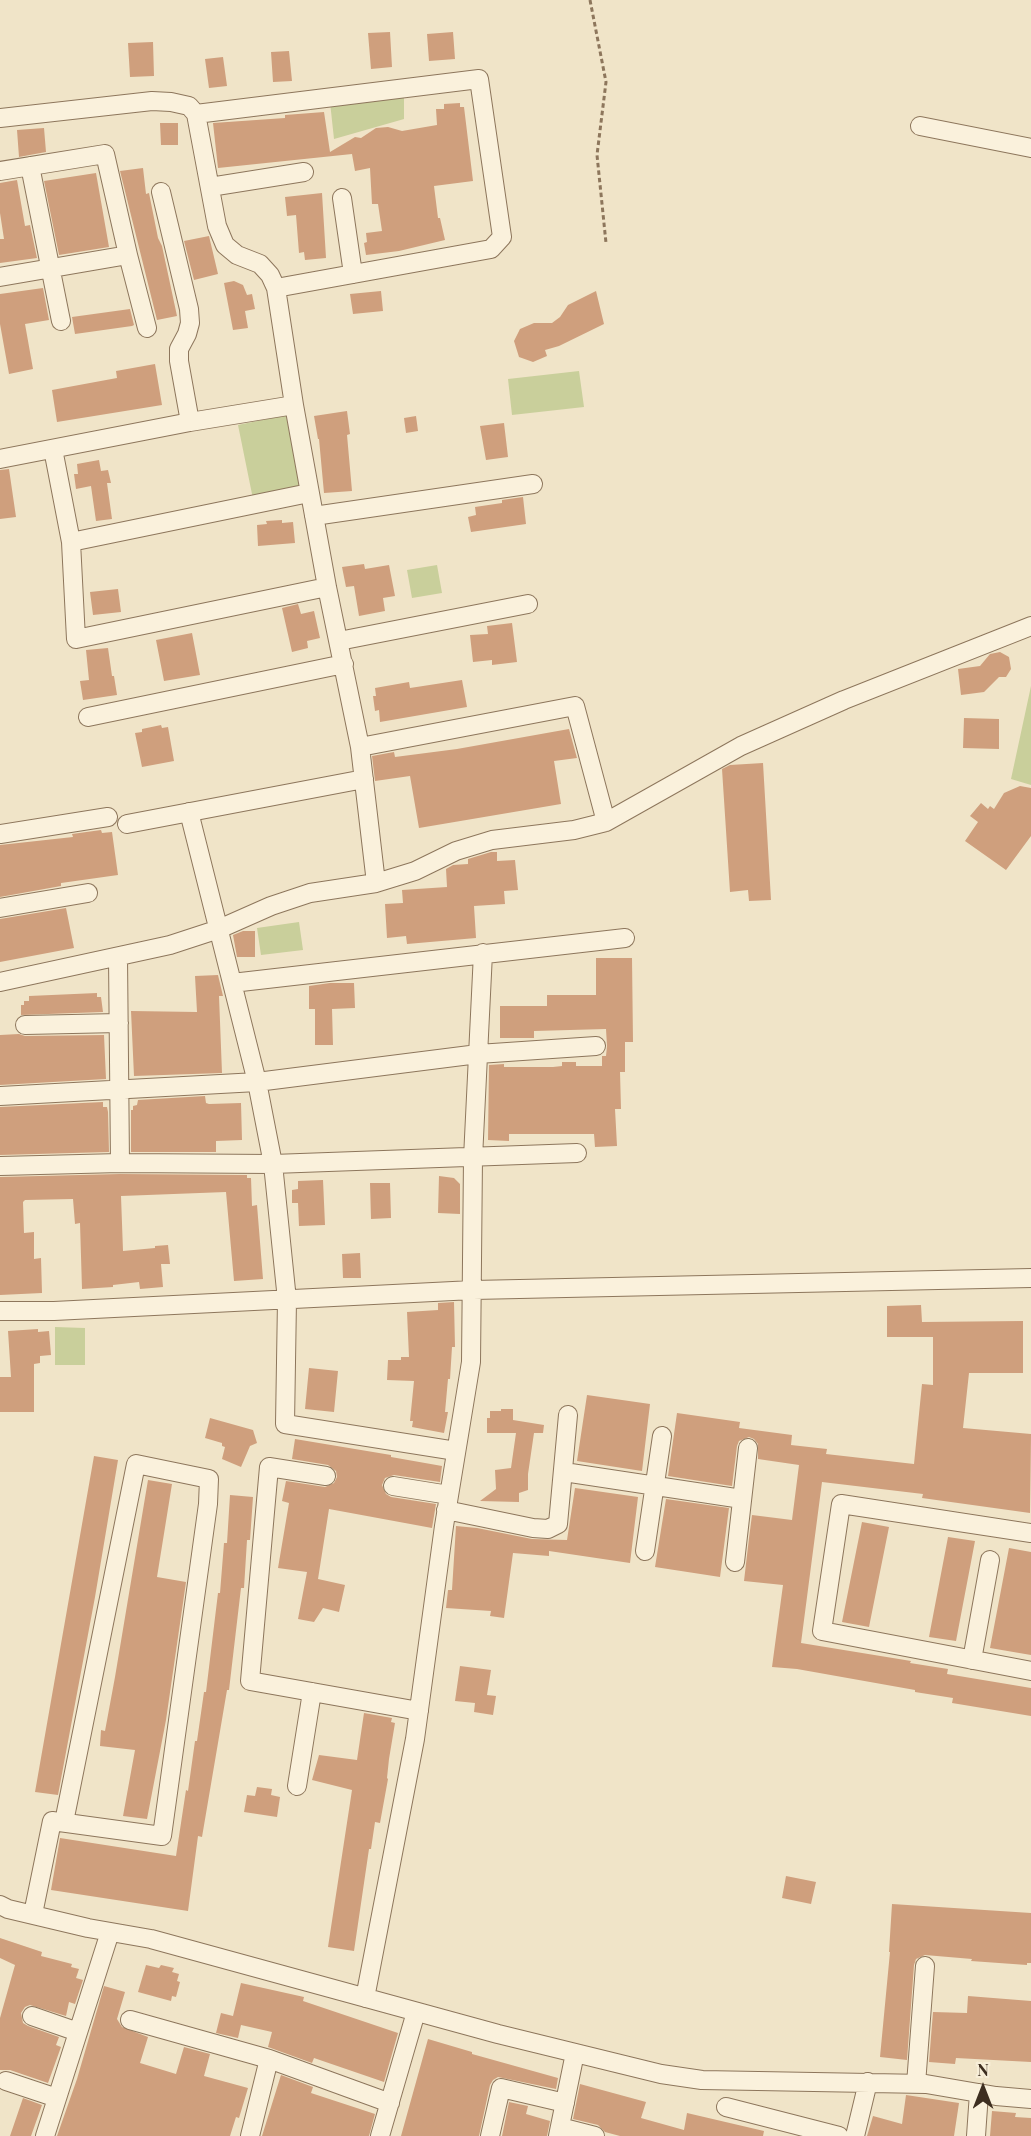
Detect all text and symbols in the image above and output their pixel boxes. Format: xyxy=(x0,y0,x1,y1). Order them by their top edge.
north arrow xyxy=(953,2058,1013,2118)
text: N xyxy=(977,2059,989,2080)

